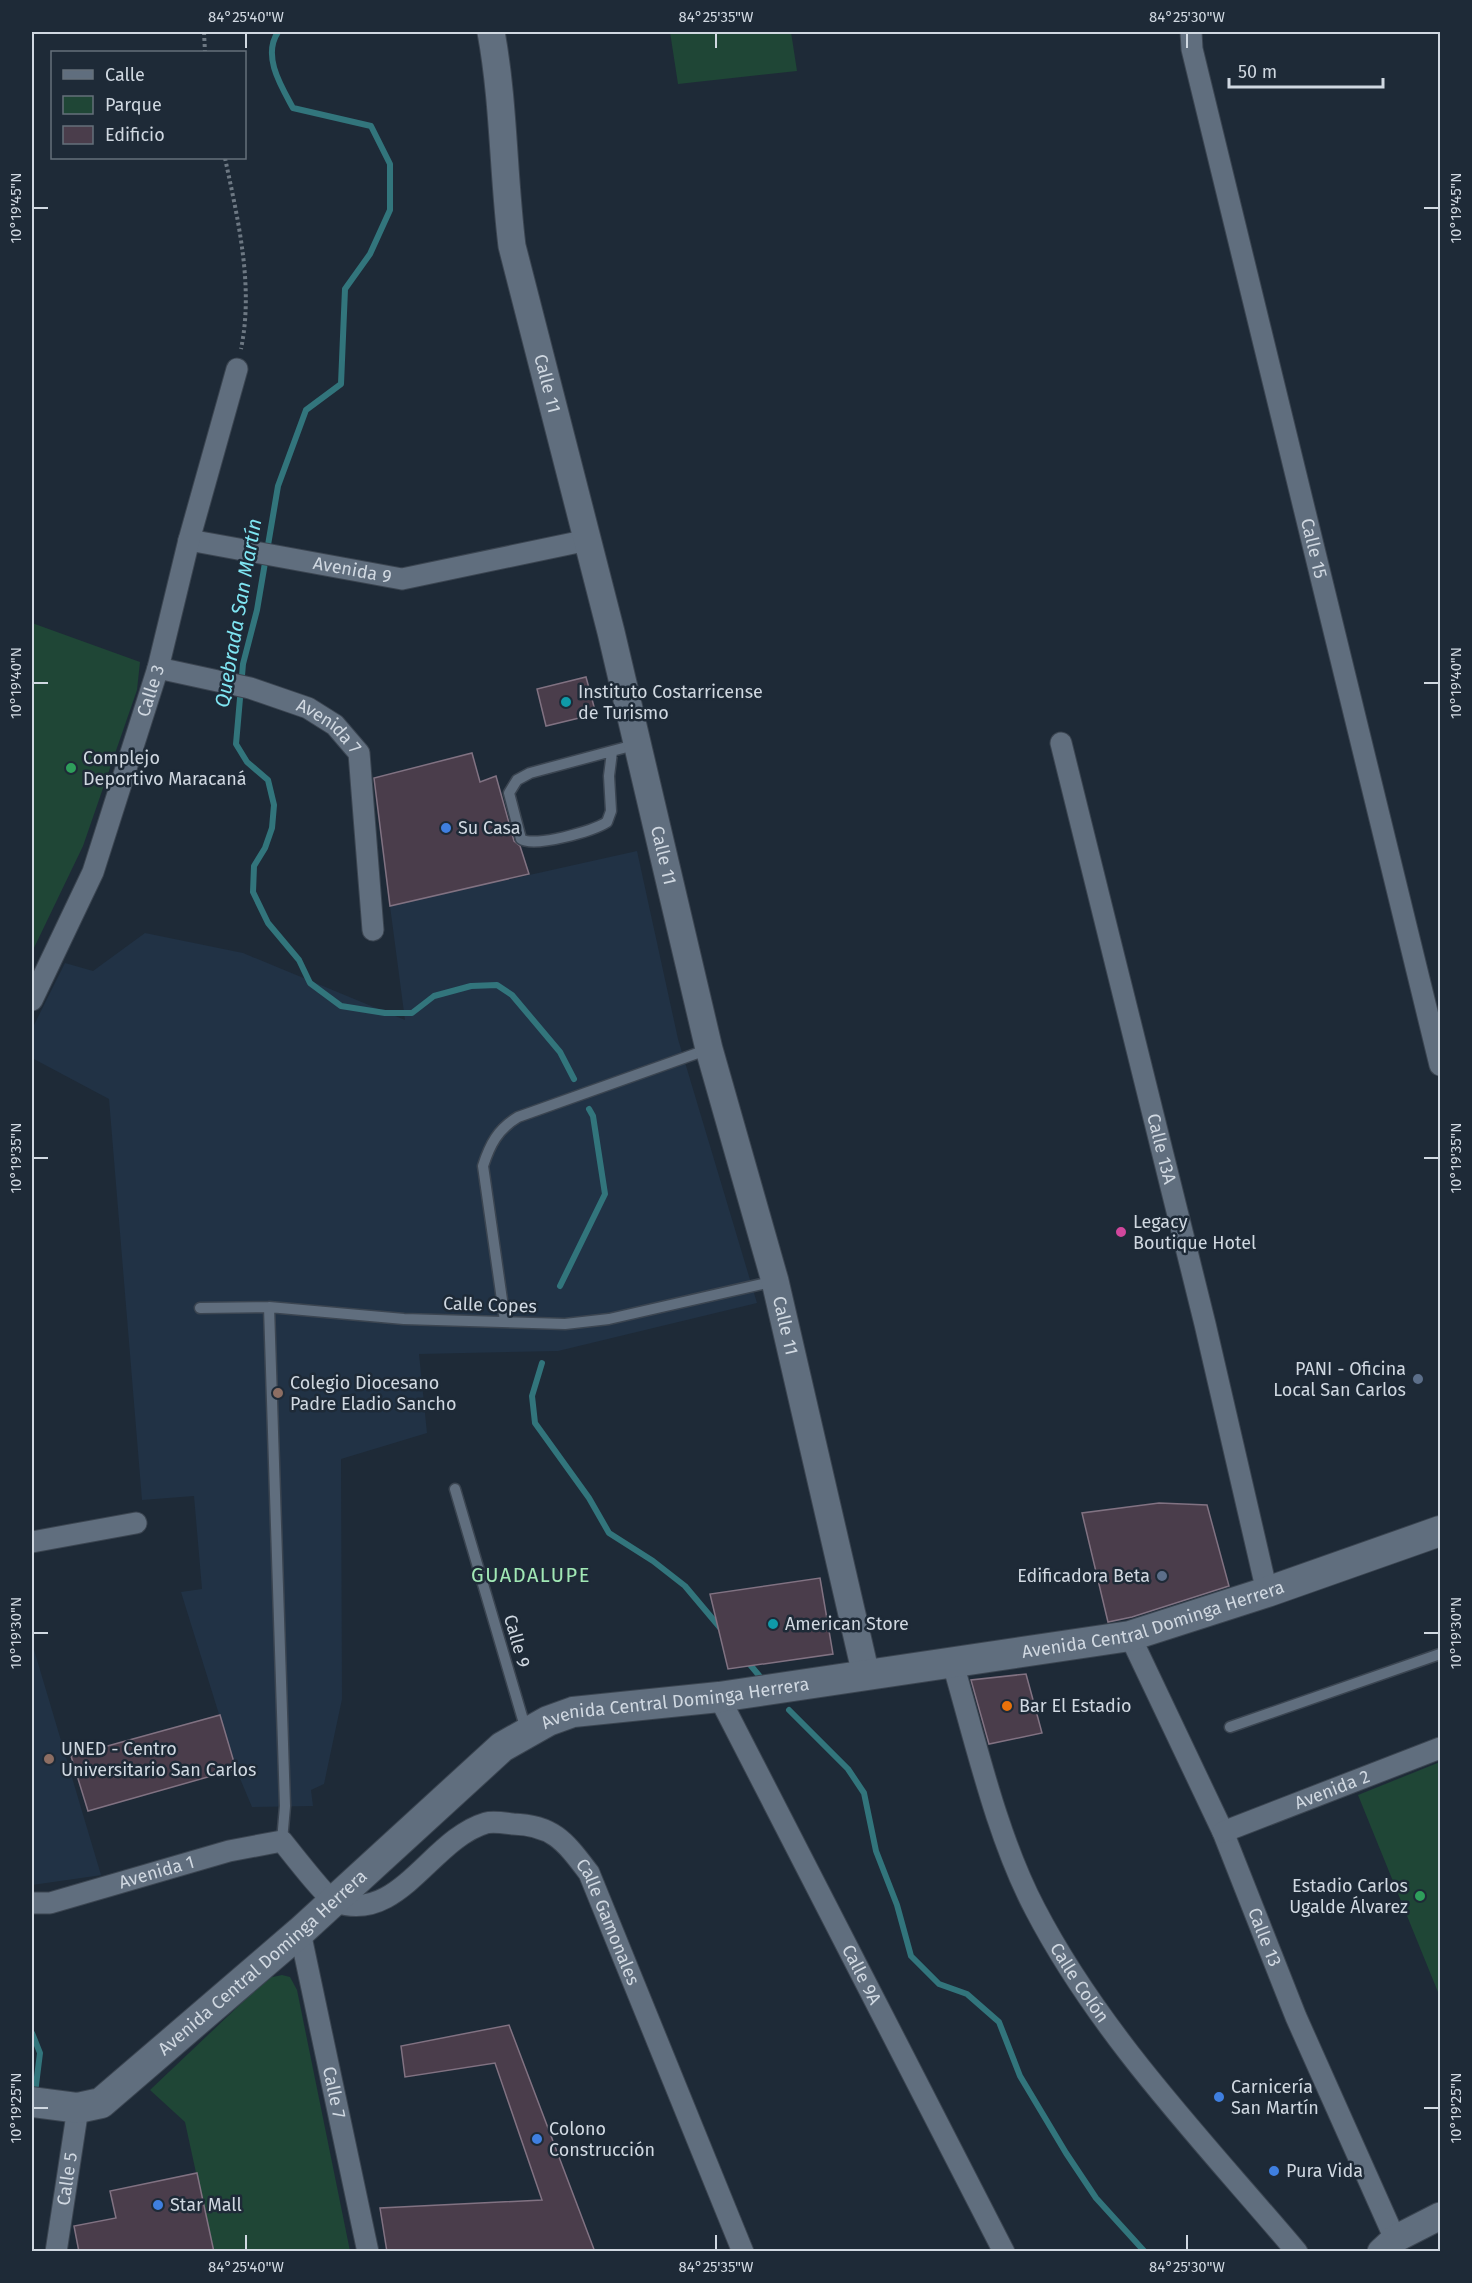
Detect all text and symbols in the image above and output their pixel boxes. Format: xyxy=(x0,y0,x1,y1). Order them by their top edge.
text: 84°25'40"W xyxy=(208,8,285,26)
text: 84°25'35"W xyxy=(679,8,754,26)
text: 84°25'30"W xyxy=(1149,8,1226,26)
legend xyxy=(51,51,246,159)
scale bar xyxy=(1229,51,1384,89)
text: 50 m xyxy=(1238,61,1277,83)
text: Calle xyxy=(105,64,145,86)
text: Parque xyxy=(105,94,162,116)
text: Edificio xyxy=(105,124,165,146)
text: 10°19'45"N xyxy=(7,173,25,243)
text: 10°19'45"N xyxy=(1447,173,1465,243)
street label: Calle 11 xyxy=(529,352,565,415)
street label: Calle 15 xyxy=(1296,516,1332,581)
water label: Quebrada San Martín xyxy=(210,517,266,709)
street label: Avenida 9 xyxy=(311,552,393,588)
text: 10°19'40"N xyxy=(7,647,25,719)
text: 10°19'40"N xyxy=(1447,647,1465,719)
street label: Calle 3 xyxy=(132,662,169,720)
place label: Instituto Costarricense de Turismo xyxy=(578,681,763,724)
street label: Avenida 7 xyxy=(294,694,366,758)
marker: Instituto Costarricense de Turismo xyxy=(559,695,573,709)
place label: Complejo Deportivo Maracaná xyxy=(83,747,247,790)
marker: Complejo Deportivo Maracaná xyxy=(64,761,78,775)
place label: Su Casa xyxy=(458,817,521,839)
marker: Su Casa xyxy=(439,821,453,835)
street label: Calle 11 xyxy=(646,824,681,887)
street label: Calle 13A xyxy=(1142,1111,1181,1187)
text: 10°19'35"N xyxy=(7,1122,25,1194)
text: 10°19'35"N xyxy=(1447,1122,1465,1194)
place label: Legacy Boutique Hotel xyxy=(1133,1211,1256,1254)
marker: Legacy Boutique Hotel xyxy=(1114,1225,1128,1239)
street label: Calle Copes xyxy=(443,1292,537,1318)
street label: Calle 11 xyxy=(768,1294,803,1357)
place label: PANI - Oficina Local San Carlos xyxy=(1273,1358,1406,1401)
place label: Colegio Diocesano Padre Eladio Sancho xyxy=(290,1372,456,1415)
marker: PANI - Oficina Local San Carlos xyxy=(1411,1372,1425,1386)
marker: Colegio Diocesano Padre Eladio Sancho xyxy=(271,1386,285,1400)
district label: GUADALUPE xyxy=(471,1563,591,1587)
place label: Edificadora Beta xyxy=(1017,1565,1150,1587)
marker: Edificadora Beta xyxy=(1155,1569,1169,1583)
street label: Avenida Central Dominga Herrera xyxy=(1020,1576,1287,1663)
text: 10°19'30"N xyxy=(7,1597,25,1669)
text: 10°19'30"N xyxy=(1447,1597,1465,1669)
street label: Calle 9 xyxy=(499,1612,535,1670)
place label: American Store xyxy=(785,1613,909,1635)
marker: American Store xyxy=(766,1617,780,1631)
street label: Avenida Central Dominga Herrera xyxy=(537,1673,811,1734)
place label: Bar El Estadio xyxy=(1019,1695,1131,1717)
marker: Bar El Estadio xyxy=(1000,1699,1014,1713)
place label: UNED - Centro Universitario San Carlos xyxy=(61,1738,256,1781)
marker: UNED - Centro Universitario San Carlos xyxy=(42,1752,56,1766)
street label: Avenida 2 xyxy=(1291,1765,1373,1814)
street label: Avenida 1 xyxy=(116,1851,197,1893)
street label: Calle Gamonales xyxy=(571,1854,644,1988)
street label: Avenida Central Dominga Herrera xyxy=(154,1865,372,2060)
place label: Estadio Carlos Ugalde Álvarez xyxy=(1289,1875,1408,1918)
marker: Estadio Carlos Ugalde Álvarez xyxy=(1413,1889,1427,1903)
street label: Calle 13 xyxy=(1243,1905,1286,1970)
street label: Calle Colón xyxy=(1045,1939,1114,2027)
street label: Calle 9A xyxy=(837,1941,886,2009)
street label: Calle 7 xyxy=(318,2064,350,2120)
text: 10°19'25"N xyxy=(7,2072,25,2144)
text: 10°19'25"N xyxy=(1447,2072,1465,2144)
place label: Carnicería San Martín xyxy=(1231,2076,1319,2119)
marker: Carnicería San Martín xyxy=(1212,2090,1226,2104)
place label: Colono Construcción xyxy=(549,2118,655,2161)
marker: Colono Construcción xyxy=(530,2132,544,2146)
street label: Calle 5 xyxy=(52,2151,82,2207)
place label: Pura Vida xyxy=(1286,2160,1363,2182)
marker: Pura Vida xyxy=(1267,2164,1281,2178)
place label: Star Mall xyxy=(170,2194,242,2216)
marker: Star Mall xyxy=(151,2198,165,2212)
text: 84°25'40"W xyxy=(208,2258,285,2276)
text: 84°25'35"W xyxy=(679,2258,754,2276)
text: 84°25'30"W xyxy=(1149,2258,1226,2276)

